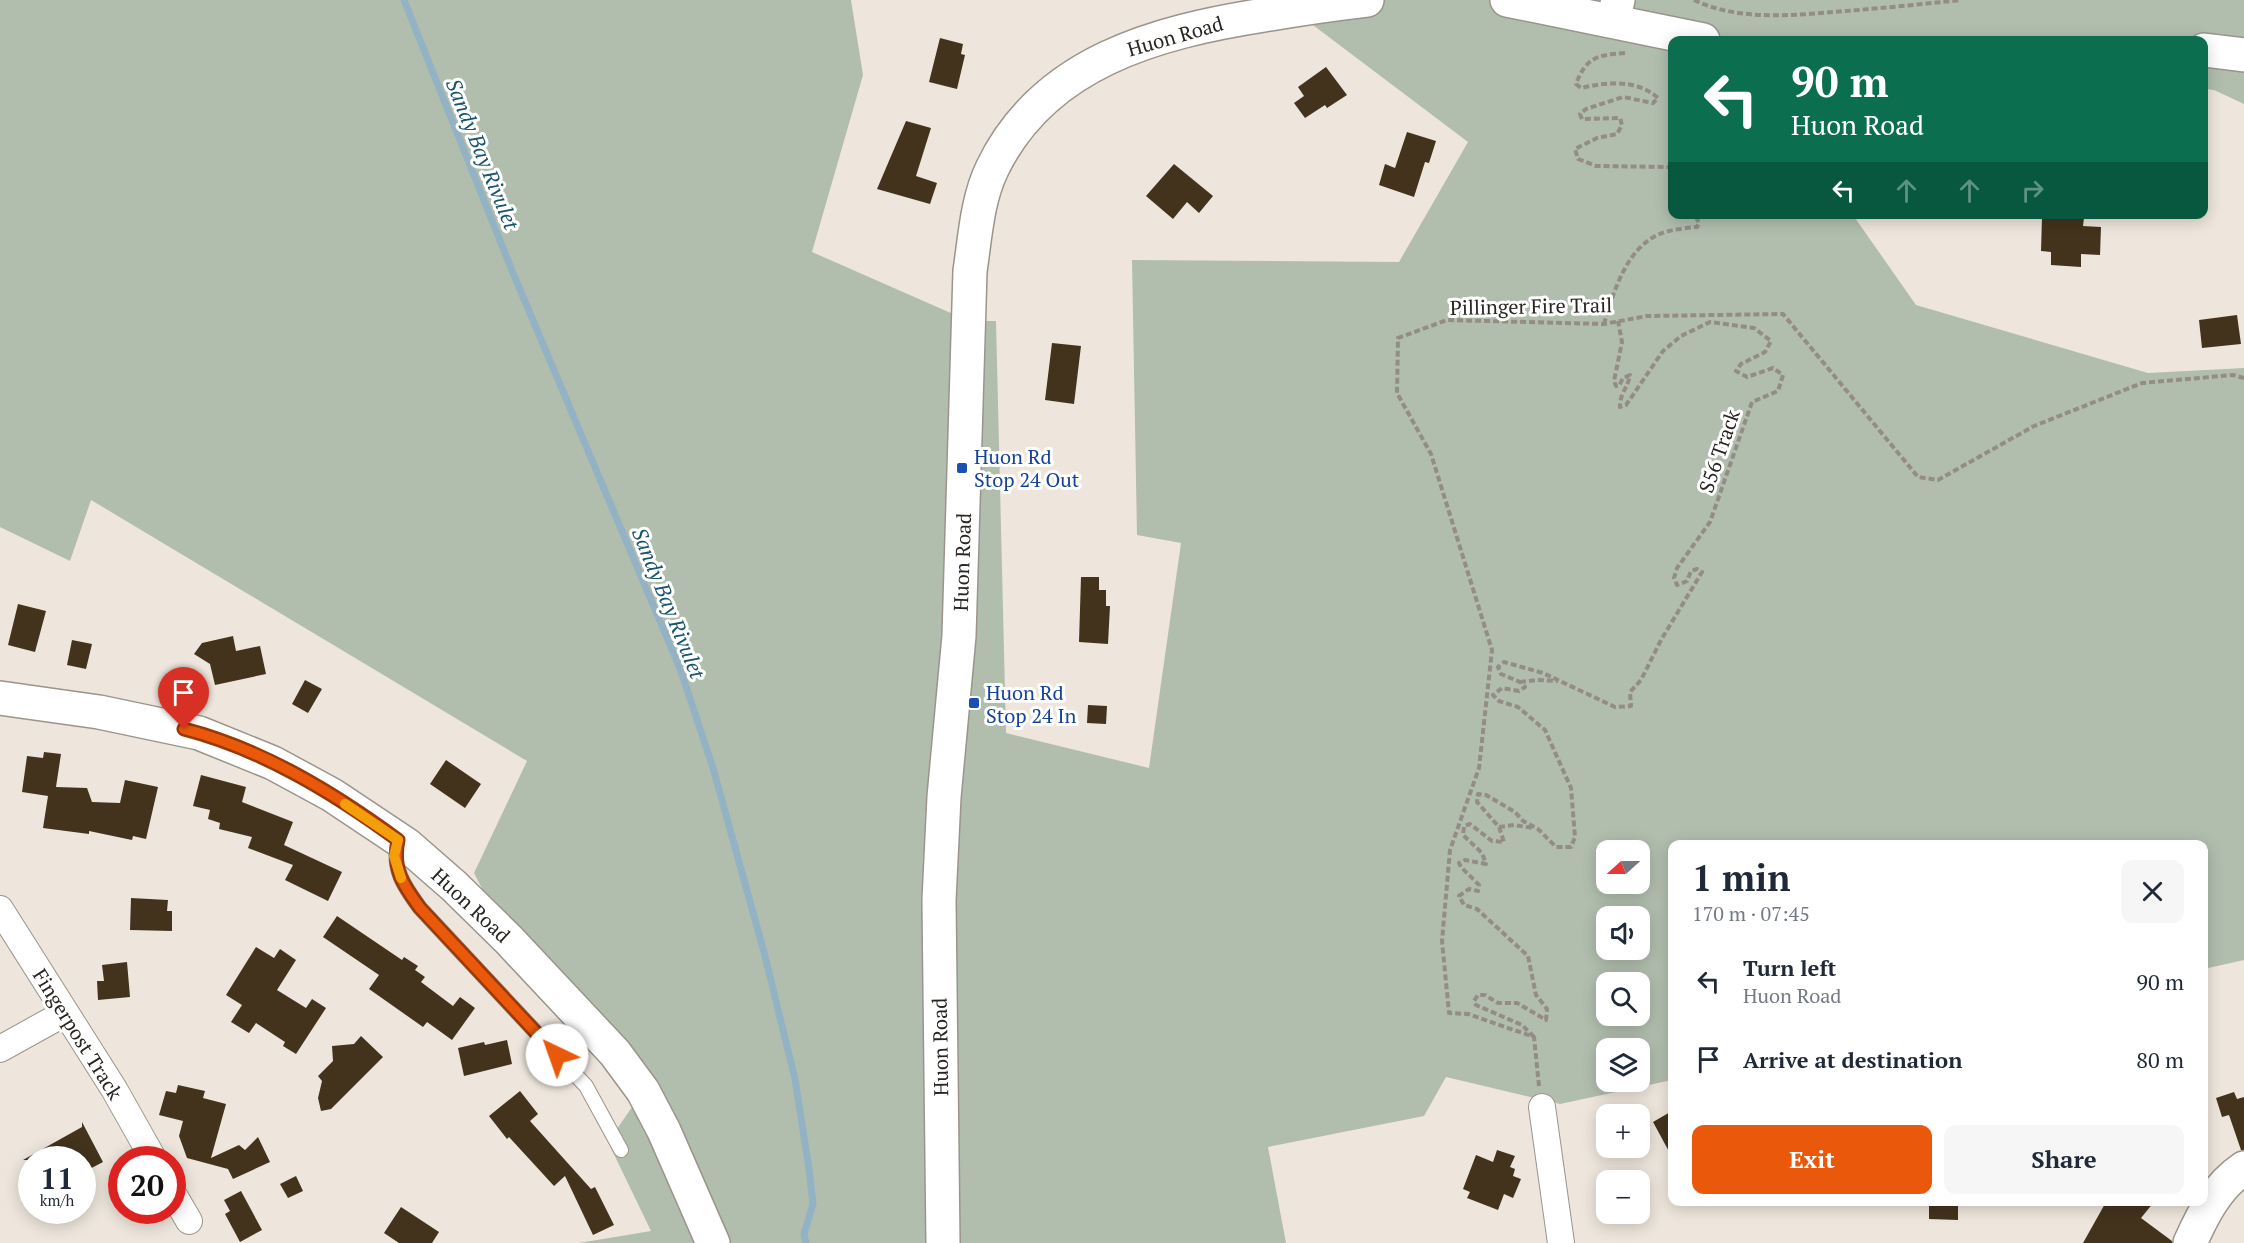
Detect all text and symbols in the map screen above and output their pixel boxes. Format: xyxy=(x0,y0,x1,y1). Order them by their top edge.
street label: Huon Road xyxy=(1124,9,1226,63)
text: 90 m xyxy=(1791,53,1889,109)
icon: left xyxy=(1692,60,1770,138)
water label: Sandy Bay Rivulet xyxy=(440,74,526,235)
text: Huon Road xyxy=(1791,107,1924,143)
icon: left xyxy=(1827,174,1860,207)
icon: ahead xyxy=(1890,174,1923,207)
icon: ahead xyxy=(1953,174,1986,207)
icon: right xyxy=(2016,174,2049,207)
street label: Pillinger Fire Trail xyxy=(1450,291,1612,321)
street label: S56 Track xyxy=(1692,405,1746,496)
place label: Huon Rd Stop 24 Out xyxy=(974,443,1080,493)
marker: Huon Rd Stop 24 Out xyxy=(955,461,969,475)
street label: Huon Road xyxy=(947,512,977,612)
water label: Sandy Bay Rivulet xyxy=(626,523,712,684)
pin xyxy=(158,667,209,729)
icon: arrive xyxy=(167,676,200,709)
place label: Huon Rd Stop 24 In xyxy=(986,679,1077,729)
marker: Huon Rd Stop 24 In xyxy=(967,696,981,710)
north arrow xyxy=(1596,840,1650,894)
map controls xyxy=(1596,840,1650,1224)
text: 1 min xyxy=(1692,854,1790,901)
button: close xyxy=(2121,860,2184,923)
street label: Huon Road xyxy=(426,862,516,948)
text: 170 m · 07:45 xyxy=(1692,900,1810,927)
button: sound xyxy=(1596,906,1650,960)
text: Turn left xyxy=(1743,953,1836,982)
street label: Fingerpost Track xyxy=(27,963,129,1105)
icon: left xyxy=(1692,965,1725,998)
text: 90 m xyxy=(2136,967,2184,996)
button: search xyxy=(1596,972,1650,1026)
text: Huon Road xyxy=(1743,982,1841,1009)
street label: Huon Road xyxy=(926,998,954,1096)
position arrow xyxy=(525,1023,589,1087)
button: layers xyxy=(1596,1038,1650,1092)
icon: arrive xyxy=(1692,1043,1725,1076)
text: Arrive at destination xyxy=(1743,1045,1962,1074)
text: 80 m xyxy=(2136,1045,2184,1074)
button: + xyxy=(1596,1104,1650,1158)
button: Exit xyxy=(1692,1125,1932,1194)
button: Share xyxy=(1944,1125,2184,1194)
speed limit sign: 20 xyxy=(108,1146,186,1224)
text: 11 xyxy=(40,1158,74,1198)
button: − xyxy=(1596,1170,1650,1224)
text: km/h xyxy=(40,1190,74,1210)

